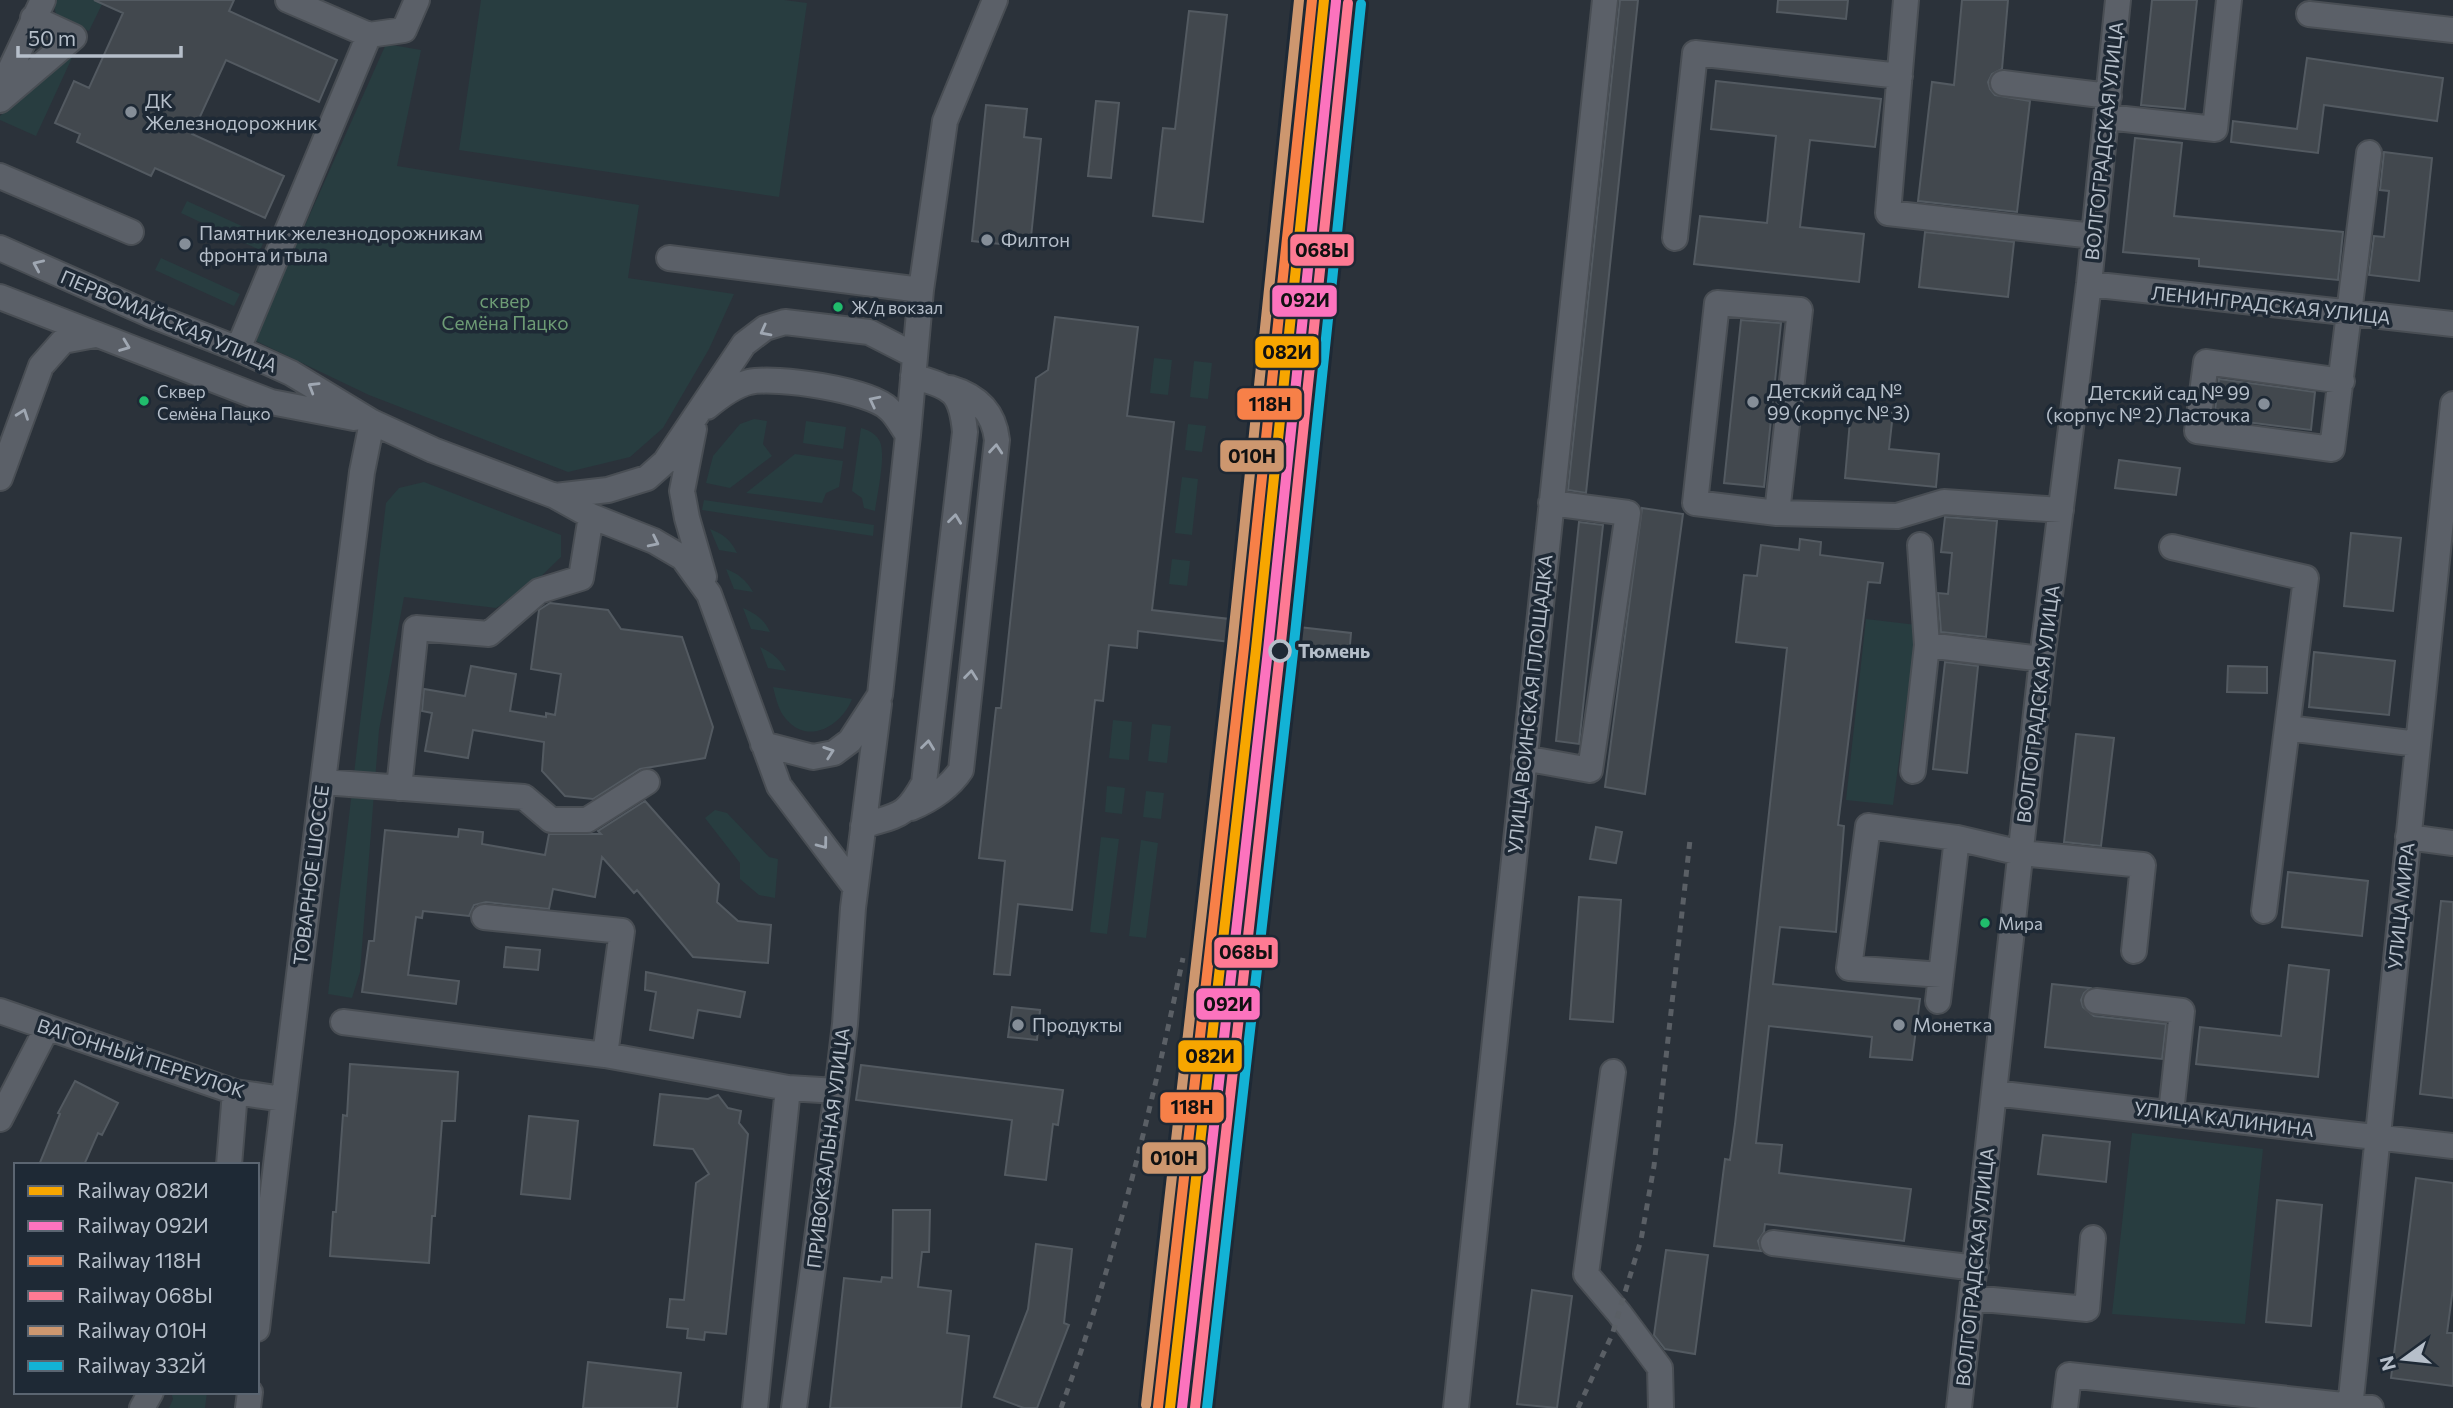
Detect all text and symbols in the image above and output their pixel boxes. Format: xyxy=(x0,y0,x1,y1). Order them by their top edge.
scale bar xyxy=(18,14,180,58)
street label: ВОЛГОГРАДСКАЯ УЛИЦА xyxy=(2080,21,2127,261)
text: 50 m xyxy=(28,25,76,50)
place label: ДК Железнодорожник xyxy=(145,89,318,134)
marker: ДК Железнодорожник xyxy=(123,104,139,120)
place label: Памятник железнодорожникам фронта и тыла xyxy=(199,221,483,266)
place label: Филтон xyxy=(1001,228,1070,251)
marker: Филтон xyxy=(979,232,995,248)
line badge: 068Ы xyxy=(1289,233,1355,267)
marker: Памятник железнодорожникам фронта и тыла xyxy=(177,236,193,252)
text: 068Ы xyxy=(1295,238,1349,261)
one-way arrow xyxy=(33,259,46,273)
street label: ПЕРВОМАЙСКАЯ УЛИЦА xyxy=(57,264,281,377)
street label: ЛЕНИНГРАДСКАЯ УЛИЦА xyxy=(2150,280,2392,329)
line badge: 092И xyxy=(1271,284,1338,318)
text: 092И xyxy=(1280,288,1330,311)
park label: сквер Семёна Пацко xyxy=(441,289,569,334)
place label: Ж/д вокзал xyxy=(851,297,943,318)
marker: Ж/д вокзал xyxy=(831,300,845,314)
one-way arrow xyxy=(760,322,772,336)
line badge: 082И xyxy=(1254,335,1320,369)
one-way arrow xyxy=(119,338,131,352)
text: 082И xyxy=(1262,340,1312,363)
place label: Детский сад № 99 (корпус № 3) xyxy=(1767,379,1910,424)
place label: Сквер Семёна Пацко xyxy=(157,381,271,424)
place label: Детский сад № 99 (корпус № 2) Ласточка xyxy=(2046,381,2250,426)
one-way arrow xyxy=(308,382,321,395)
line badge: 118Н xyxy=(1236,387,1303,421)
text: 118Н xyxy=(1248,392,1292,415)
marker: Сквер Семёна Пацко xyxy=(137,394,151,408)
marker: Детский сад № 99 (корпус № 3) xyxy=(1745,394,1761,410)
one-way arrow xyxy=(869,395,882,409)
marker: Детский сад № 99 (корпус № 2) Ласточка xyxy=(2256,396,2272,412)
one-way arrow xyxy=(15,408,29,420)
line badge: 010Н xyxy=(1219,439,1285,473)
one-way arrow xyxy=(988,444,1003,455)
text: 010Н xyxy=(1228,444,1276,467)
one-way arrow xyxy=(947,513,962,524)
one-way arrow xyxy=(647,534,659,548)
street label: УЛИЦА ВОИНСКАЯ ПЛОЩАДКА xyxy=(1502,553,1557,855)
street label: ВОЛГОГРАДСКАЯ УЛИЦА xyxy=(2011,584,2064,824)
place label: Тюмень xyxy=(1298,639,1370,662)
marker: Тюмень xyxy=(1269,640,1291,662)
one-way arrow xyxy=(963,670,978,681)
one-way arrow xyxy=(921,739,936,751)
one-way arrow xyxy=(822,746,834,761)
street label: ТОВАРНОЕ ШОССЕ xyxy=(288,783,333,967)
one-way arrow xyxy=(814,836,827,849)
street label: УЛИЦА МИРА xyxy=(2382,841,2419,971)
place label: Мира xyxy=(1998,913,2043,934)
marker: Мира xyxy=(1978,916,1992,930)
line badge: 068Ы xyxy=(1213,936,1279,969)
text: 068Ы xyxy=(1219,940,1273,963)
line badge: 092И xyxy=(1195,987,1261,1021)
text: 092И xyxy=(1203,992,1253,1015)
street label: ВАГОННЫЙ ПЕРЕУЛОК xyxy=(35,1013,248,1102)
place label: Продукты xyxy=(1032,1013,1122,1036)
place label: Монетка xyxy=(1913,1013,1992,1036)
marker: Продукты xyxy=(1010,1017,1026,1033)
marker: Монетка xyxy=(1891,1017,1907,1033)
street label: ПРИВОКЗАЛЬНАЯ УЛИЦА xyxy=(801,1026,854,1270)
line badge: 082И xyxy=(1177,1039,1243,1073)
text: 082И xyxy=(1185,1044,1235,1067)
line badge: 118Н xyxy=(1159,1091,1225,1124)
text: 118Н xyxy=(1170,1095,1214,1118)
street label: УЛИЦА КАЛИНИНА xyxy=(2133,1096,2315,1141)
line badge: 010Н xyxy=(1141,1141,1207,1175)
text: 010Н xyxy=(1150,1146,1198,1169)
street label: ВОЛГОГРАДСКАЯ УЛИЦА xyxy=(1951,1147,1998,1387)
legend xyxy=(14,1163,259,1394)
text: Railway 082И xyxy=(77,1177,209,1202)
text: Railway 092И xyxy=(77,1212,209,1237)
text: Railway 118Н xyxy=(77,1247,201,1272)
text: Railway 068Ы xyxy=(77,1282,213,1307)
text: Railway 010Н xyxy=(77,1317,207,1342)
north arrow xyxy=(2369,1324,2439,1394)
text: Railway 332Й xyxy=(77,1352,206,1377)
text: N xyxy=(2374,1354,2400,1373)

